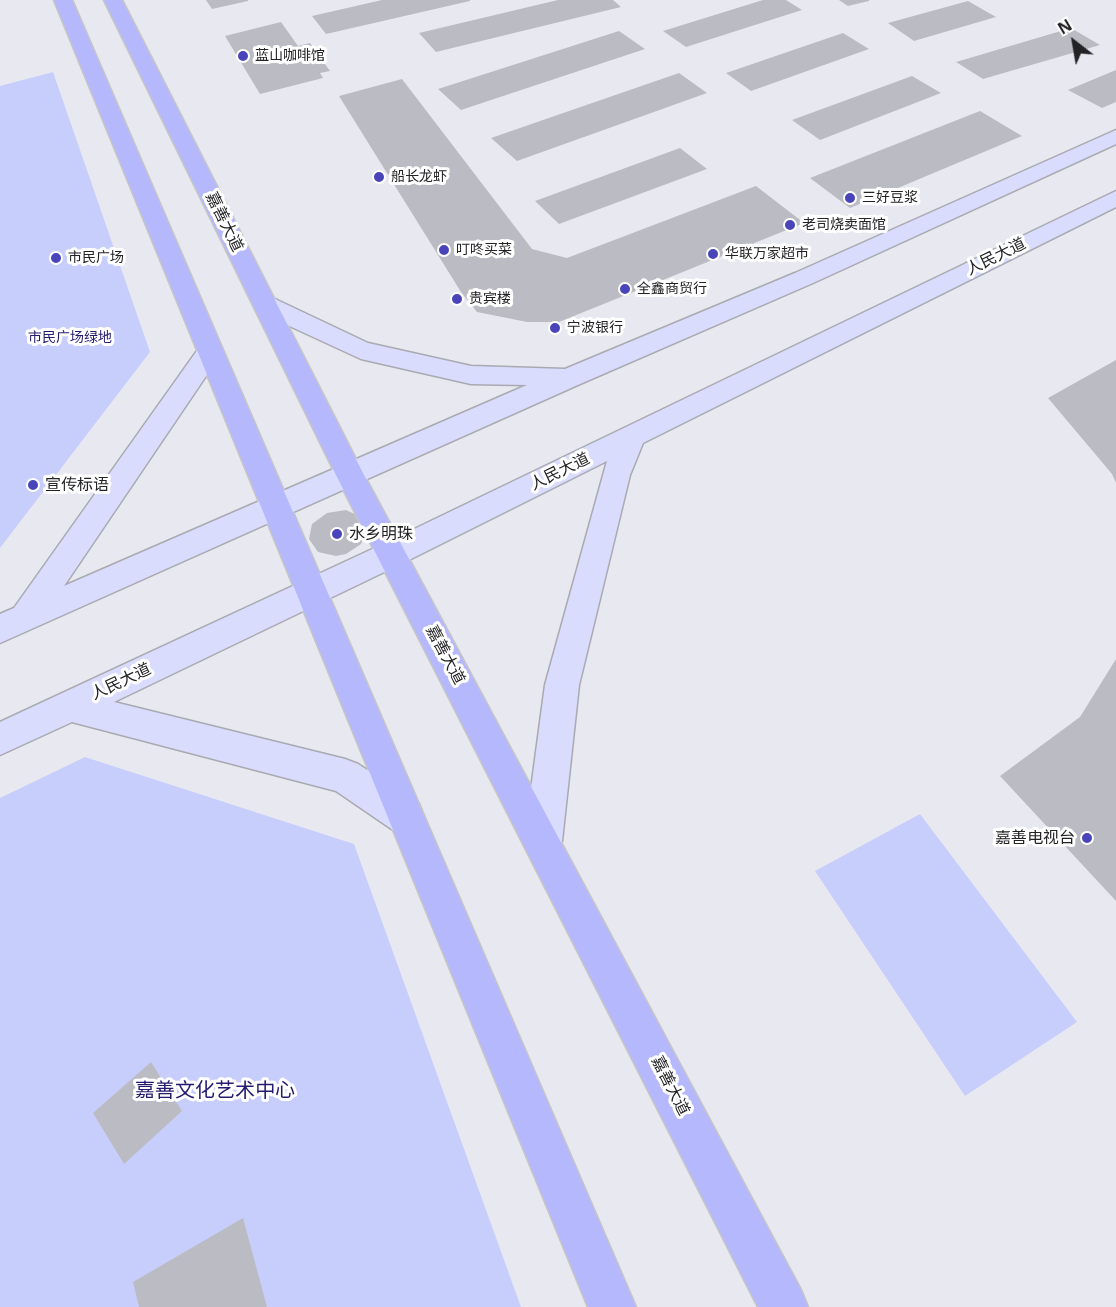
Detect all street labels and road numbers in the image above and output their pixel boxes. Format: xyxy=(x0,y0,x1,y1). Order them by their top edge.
street label: 嘉善大道 xyxy=(201,189,247,255)
street label: 人民大道 xyxy=(963,234,1029,280)
street label: 人民大道 xyxy=(527,449,593,495)
street label: 嘉善大道 xyxy=(422,622,468,688)
street label: 人民大道 xyxy=(88,660,154,704)
street label: 嘉善大道 xyxy=(647,1053,693,1119)

